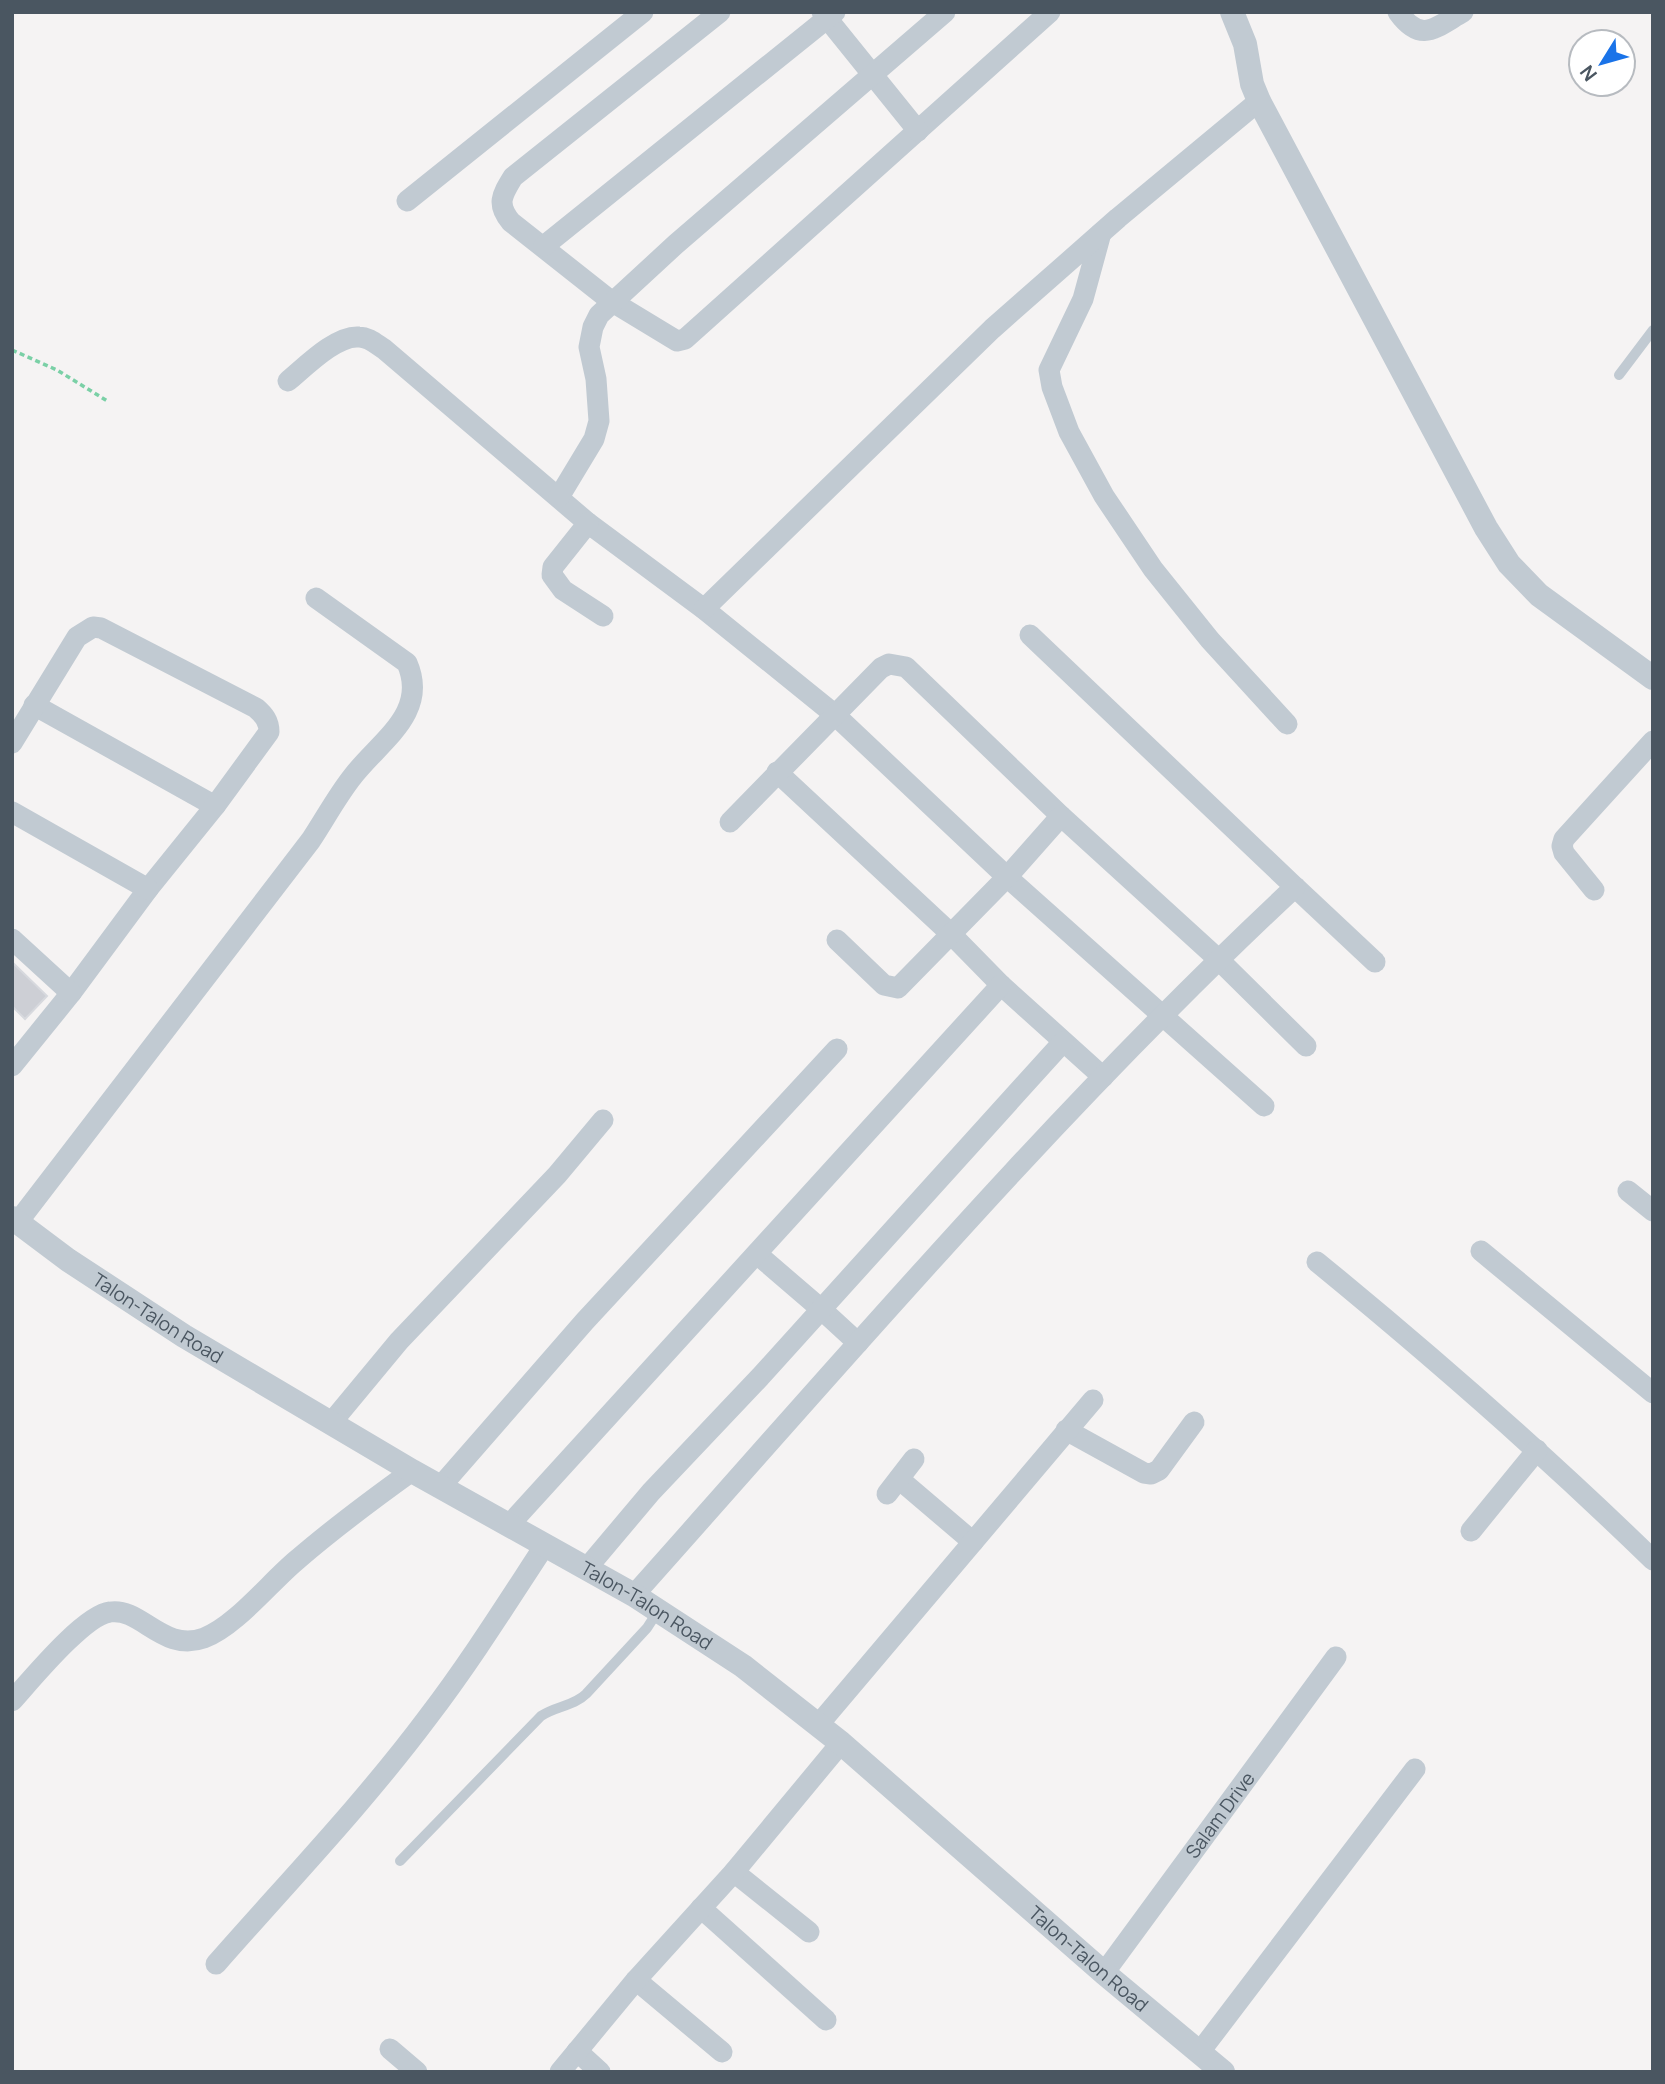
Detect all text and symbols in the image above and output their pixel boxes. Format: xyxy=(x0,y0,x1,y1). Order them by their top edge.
north arrow xyxy=(1567,28,1637,98)
text: N xyxy=(1574,60,1603,87)
street label: Talon-Talon Road xyxy=(87,1267,228,1369)
street label: Talon-Talon Road xyxy=(576,1555,718,1656)
street label: Salam Drive xyxy=(1179,1766,1261,1864)
street label: Talon-Talon Road xyxy=(1023,1900,1154,2018)

